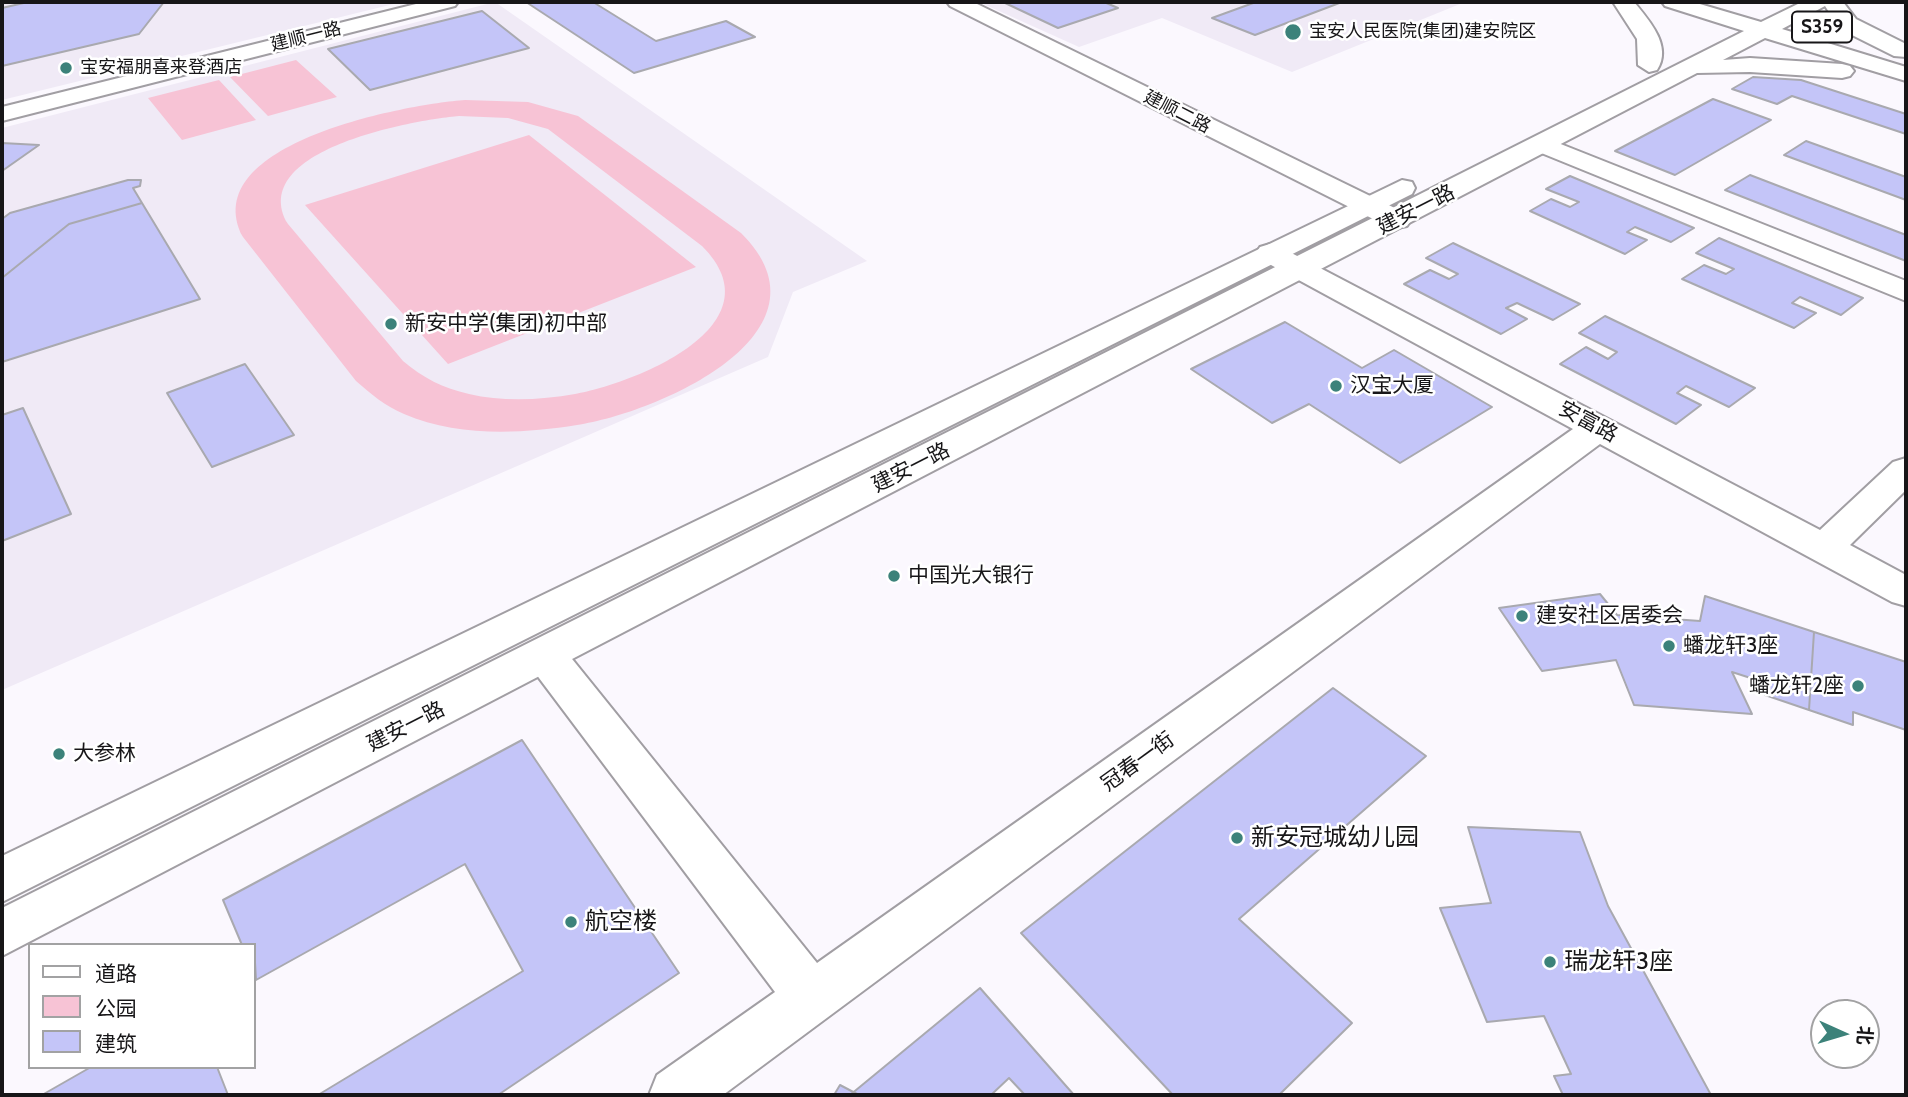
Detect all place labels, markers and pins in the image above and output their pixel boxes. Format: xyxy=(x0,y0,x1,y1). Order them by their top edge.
place label: 宝安人民医院(集团)建安院区 xyxy=(1309,21,1536,43)
marker: 宝安人民医院(集团)建安院区 xyxy=(1283,22,1303,42)
place label: 宝安福朋喜来登酒店 xyxy=(80,57,242,79)
marker: 宝安福朋喜来登酒店 xyxy=(58,60,74,76)
place label: 新安中学(集团)初中部 xyxy=(405,311,607,337)
marker: 新安中学(集团)初中部 xyxy=(383,316,399,332)
place label: 汉宝大厦 xyxy=(1350,373,1434,399)
marker: 汉宝大厦 xyxy=(1328,378,1344,394)
place label: 中国光大银行 xyxy=(908,563,1034,589)
marker: 中国光大银行 xyxy=(886,568,902,584)
place label: 建安社区居委会 xyxy=(1536,603,1683,629)
marker: 建安社区居委会 xyxy=(1514,608,1530,624)
place label: 蟠龙轩3座 xyxy=(1683,633,1778,659)
marker: 蟠龙轩3座 xyxy=(1661,638,1677,654)
place label: 蟠龙轩2座 xyxy=(1749,673,1844,699)
marker: 蟠龙轩2座 xyxy=(1850,678,1866,694)
place label: 大参林 xyxy=(73,741,136,767)
marker: 大参林 xyxy=(51,746,67,762)
place label: 新安冠城幼儿园 xyxy=(1251,824,1419,852)
marker: 新安冠城幼儿园 xyxy=(1229,830,1245,846)
place label: 航空楼 xyxy=(585,908,657,936)
marker: 航空楼 xyxy=(563,914,579,930)
place label: 瑞龙轩3座 xyxy=(1564,948,1673,976)
marker: 瑞龙轩3座 xyxy=(1542,954,1558,970)

